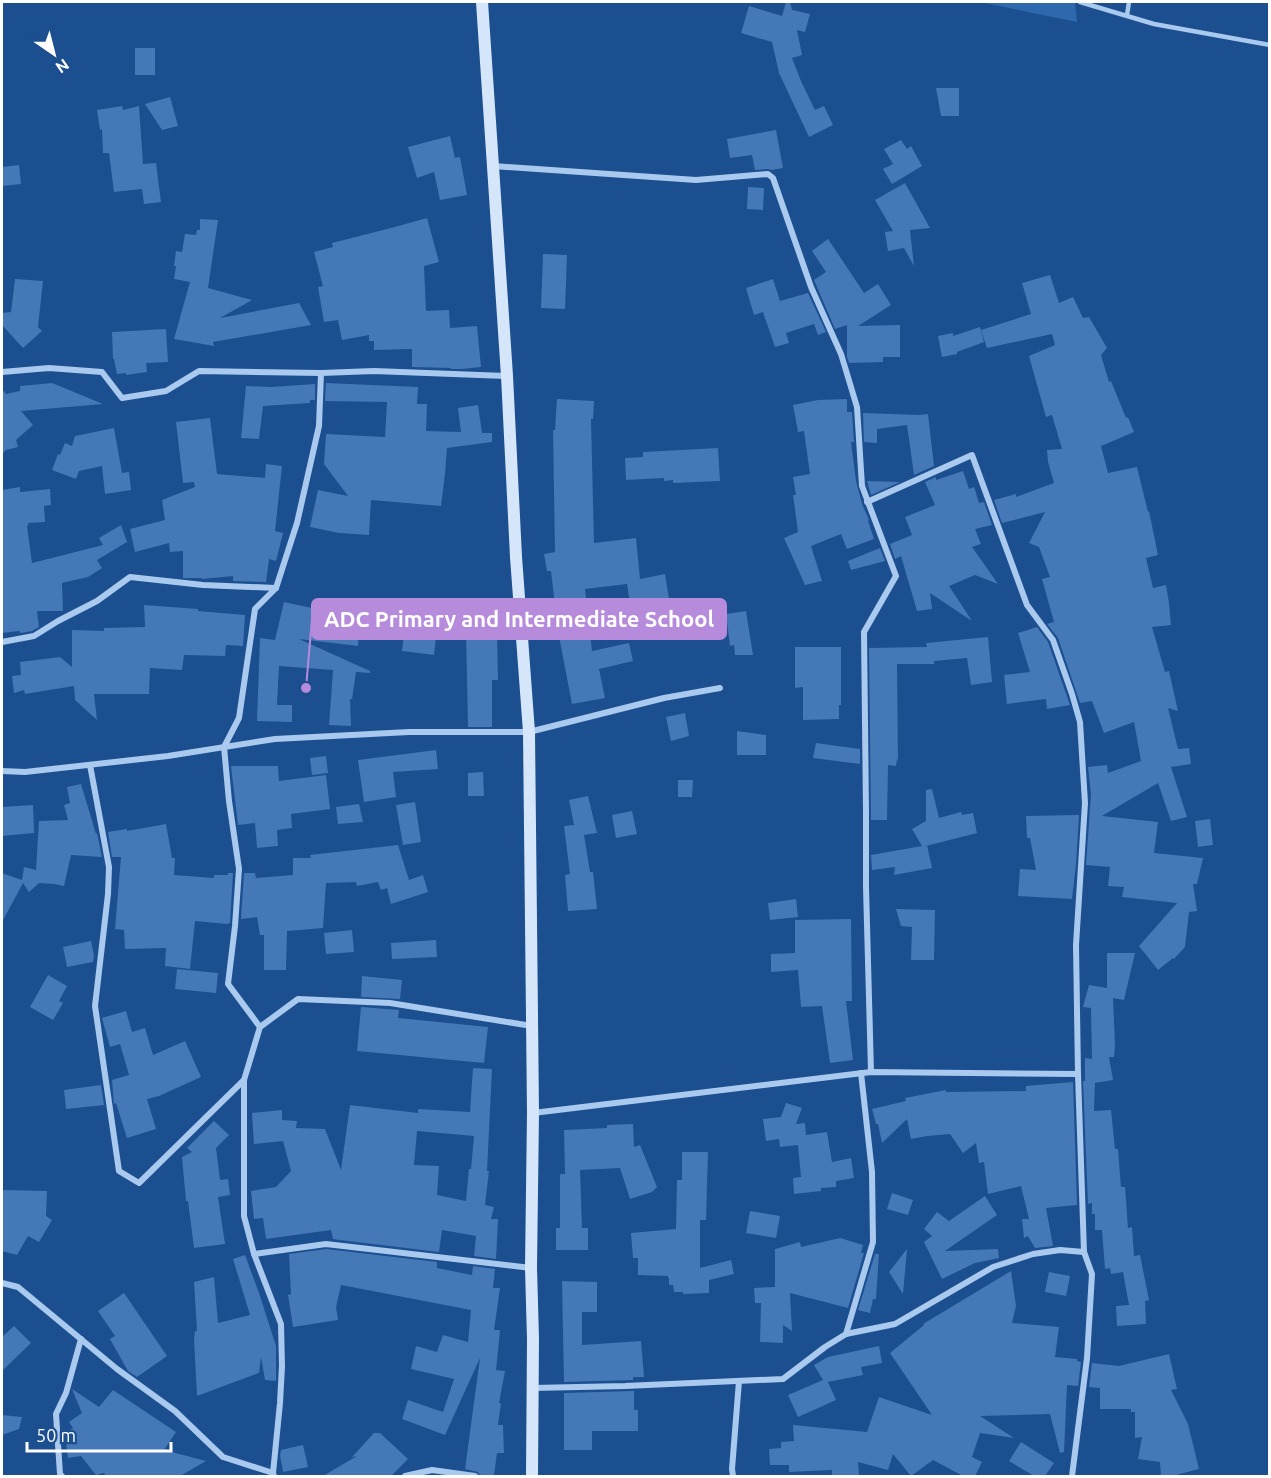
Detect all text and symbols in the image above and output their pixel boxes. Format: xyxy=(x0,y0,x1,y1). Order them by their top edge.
north arrow xyxy=(24,24,84,84)
text: N xyxy=(53,55,73,77)
callout: ADC Primary and Intermediate School xyxy=(312,599,726,639)
text: ADC Primary and Intermediate School xyxy=(324,606,714,631)
scale bar xyxy=(27,1415,171,1453)
text: 50 m xyxy=(36,1425,76,1445)

